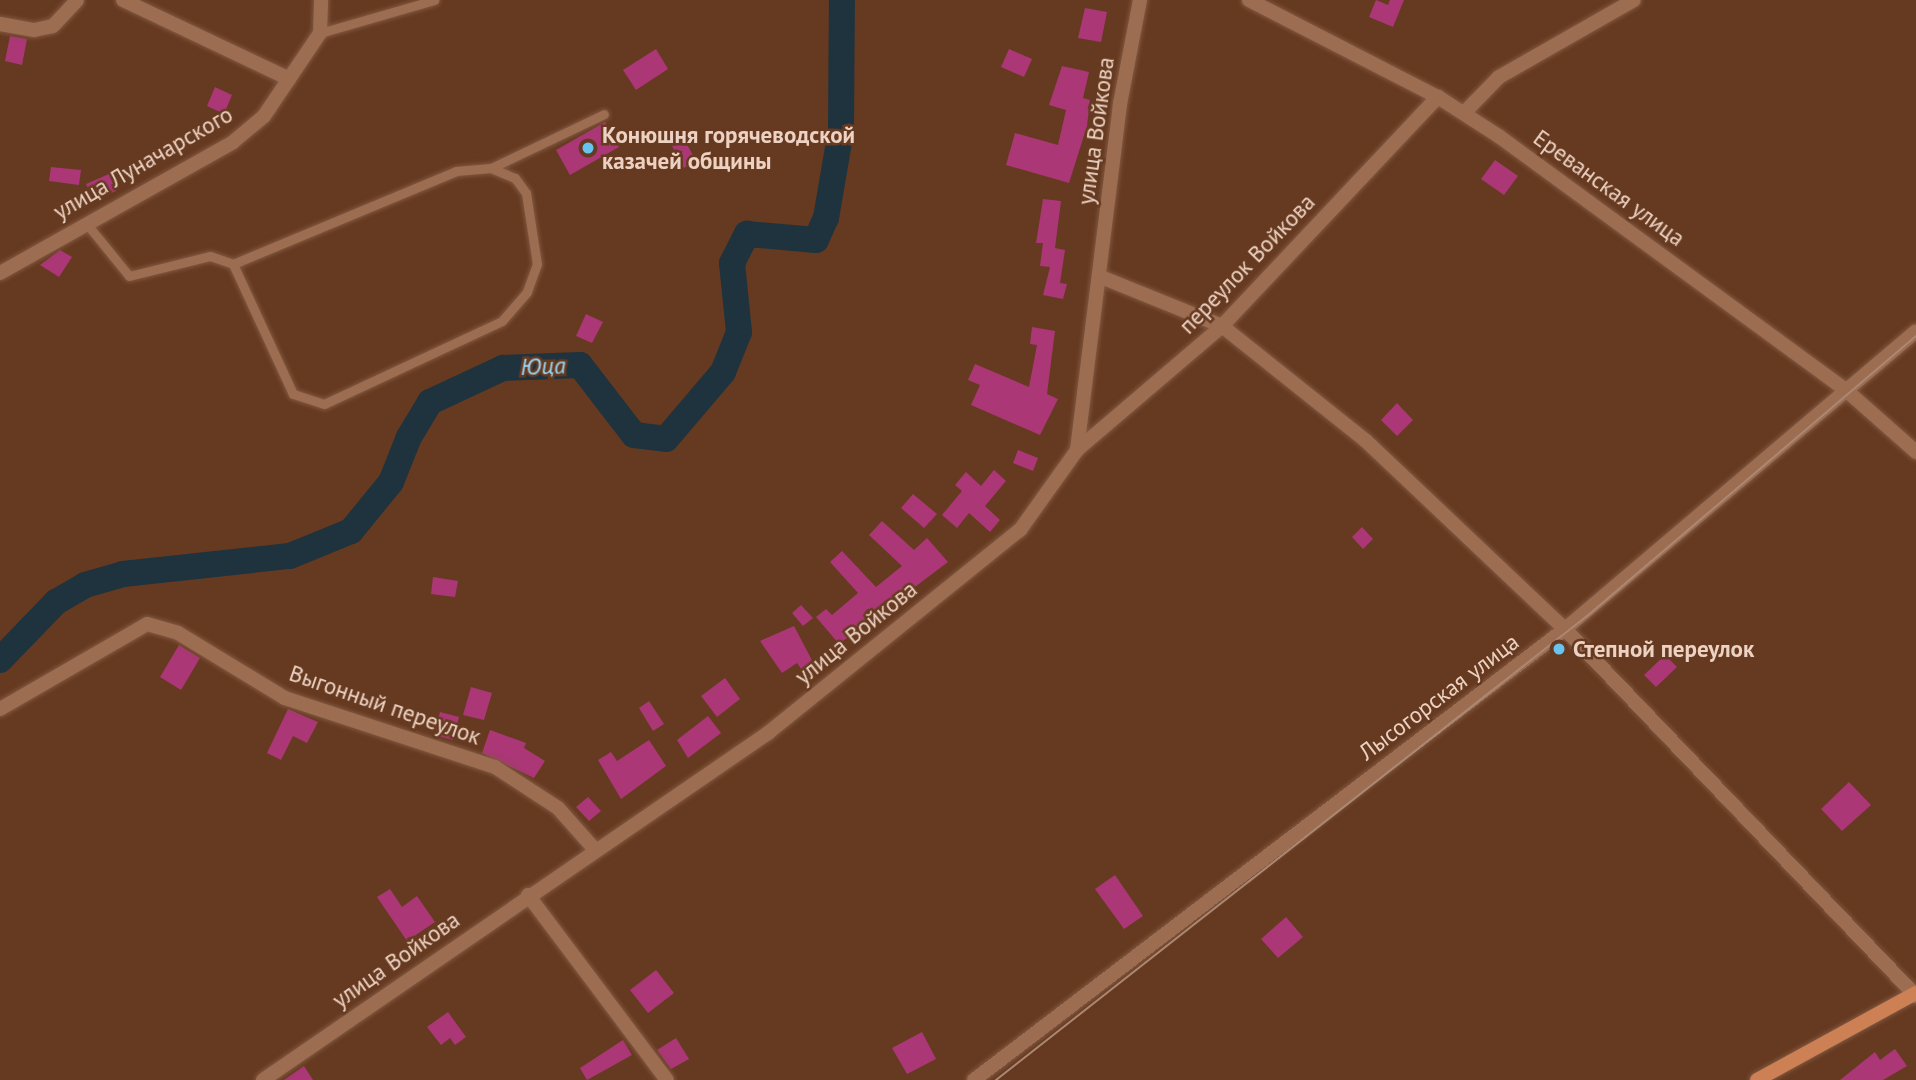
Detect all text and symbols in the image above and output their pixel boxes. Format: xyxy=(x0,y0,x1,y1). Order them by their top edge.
street label: улица Войкова xyxy=(1072,55,1120,207)
street label: улица Луначарского xyxy=(48,100,238,226)
place label: Конюшня горячеводской казачей общины xyxy=(602,121,855,175)
street label: Ереванская улица xyxy=(1528,124,1690,252)
marker: Конюшня горячеводской казачей общины xyxy=(580,140,596,156)
street label: переулок Войкова xyxy=(1173,188,1321,340)
water label: Юца xyxy=(520,351,566,381)
street label: улица Войкова xyxy=(789,575,923,691)
street label: Лысогорская улица xyxy=(1354,628,1524,766)
place label: Степной переулок xyxy=(1573,635,1754,663)
marker: Степной переулок xyxy=(1551,641,1567,657)
street label: Выгонный переулок xyxy=(286,659,484,751)
street label: улица Войкова xyxy=(327,906,465,1014)

